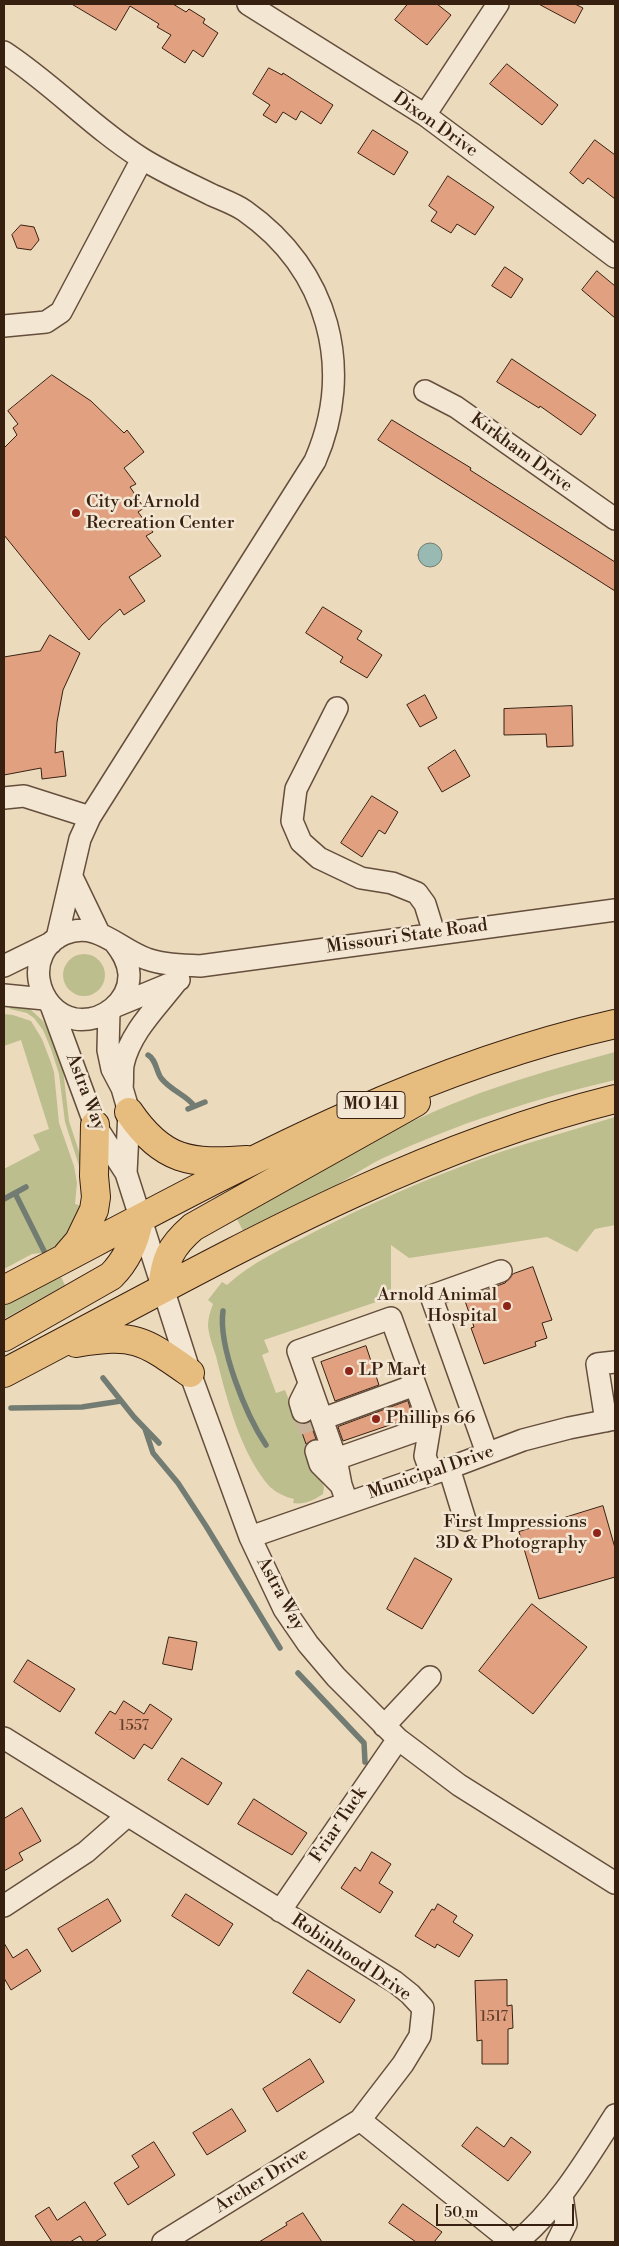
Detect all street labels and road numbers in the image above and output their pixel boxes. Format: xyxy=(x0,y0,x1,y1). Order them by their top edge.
street label: Dixon Drive xyxy=(388,88,482,162)
street label: Kirkham Drive xyxy=(466,409,576,497)
street label: Missouri State Road xyxy=(325,915,489,959)
street label: Astra Way xyxy=(61,1051,109,1133)
road number: MO 141 xyxy=(337,1092,405,1118)
street label: Municipal Drive xyxy=(365,1441,497,1505)
street label: Astra Way xyxy=(251,1554,309,1634)
street label: Friar Tuck xyxy=(306,1783,372,1867)
street label: Robinhood Drive xyxy=(287,1910,415,2006)
street label: Archer Drive xyxy=(211,2144,313,2218)

